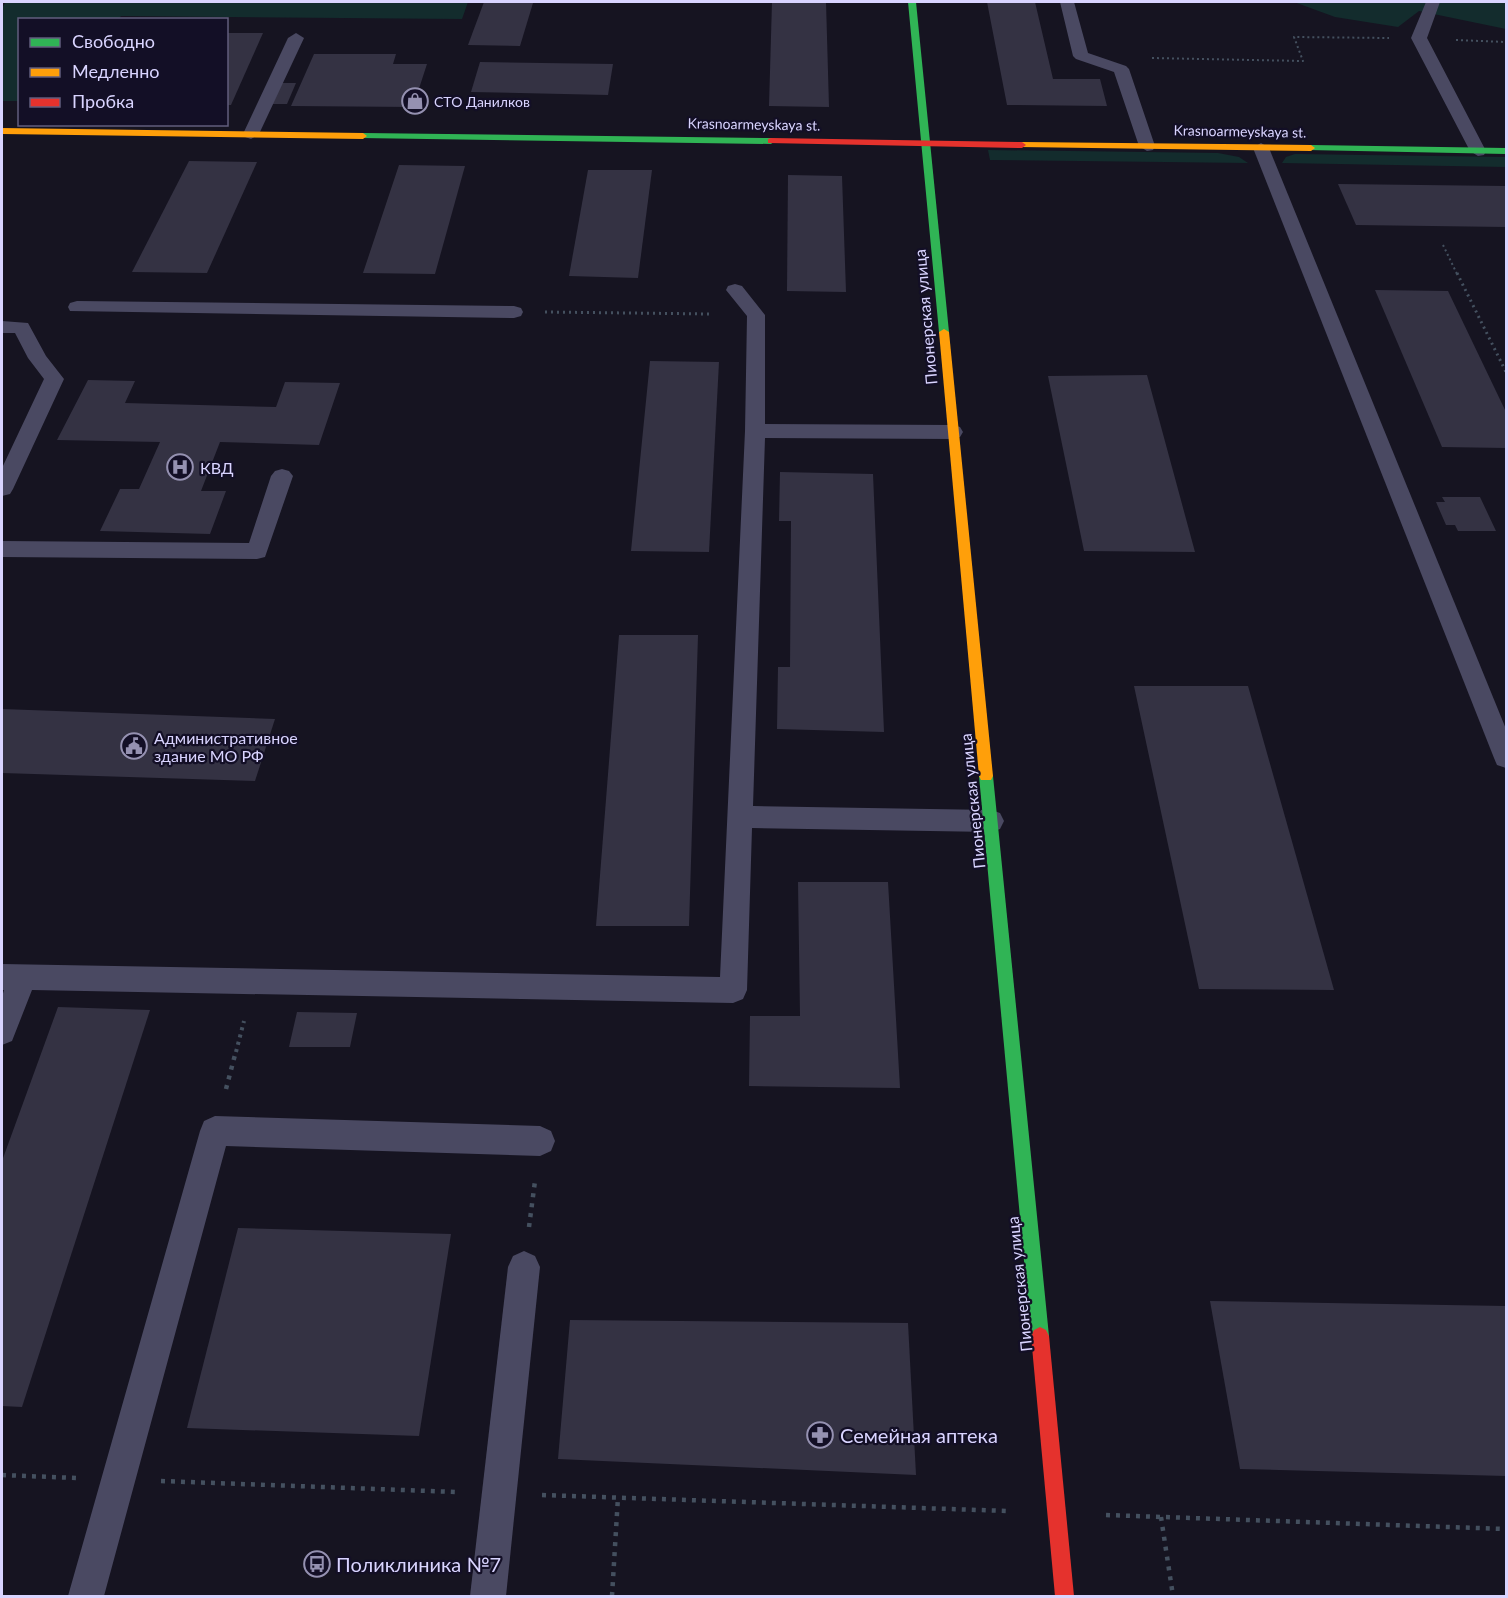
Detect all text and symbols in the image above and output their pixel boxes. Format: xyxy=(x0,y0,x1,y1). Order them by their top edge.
legend xyxy=(18,18,228,126)
text: Свободно xyxy=(72,30,155,52)
text: Медленно xyxy=(72,60,160,82)
shop icon: СТО Данилков xyxy=(400,86,430,116)
text: Пробка xyxy=(72,90,134,112)
place label: СТО Данилков xyxy=(434,93,530,110)
street label: Krasnoarmeyskaya st. xyxy=(687,114,821,134)
street label: Krasnoarmeyskaya st. xyxy=(1173,121,1307,141)
street label: Пионерская улица xyxy=(910,248,940,386)
hospital icon: КВД xyxy=(165,452,195,482)
place label: КВД xyxy=(200,458,234,477)
place label: Административное здание МО РФ xyxy=(154,728,298,765)
public building icon: Административное здание МО РФ xyxy=(119,731,149,761)
street label: Пионерская улица xyxy=(955,732,989,870)
street label: Пионерская улица xyxy=(1002,1215,1036,1353)
pharmacy icon: Семейная аптека xyxy=(805,1420,835,1450)
place label: Семейная аптека xyxy=(840,1423,998,1447)
bus stop icon: Поликлиника №7 xyxy=(302,1549,332,1579)
place label: Поликлиника №7 xyxy=(336,1552,501,1576)

